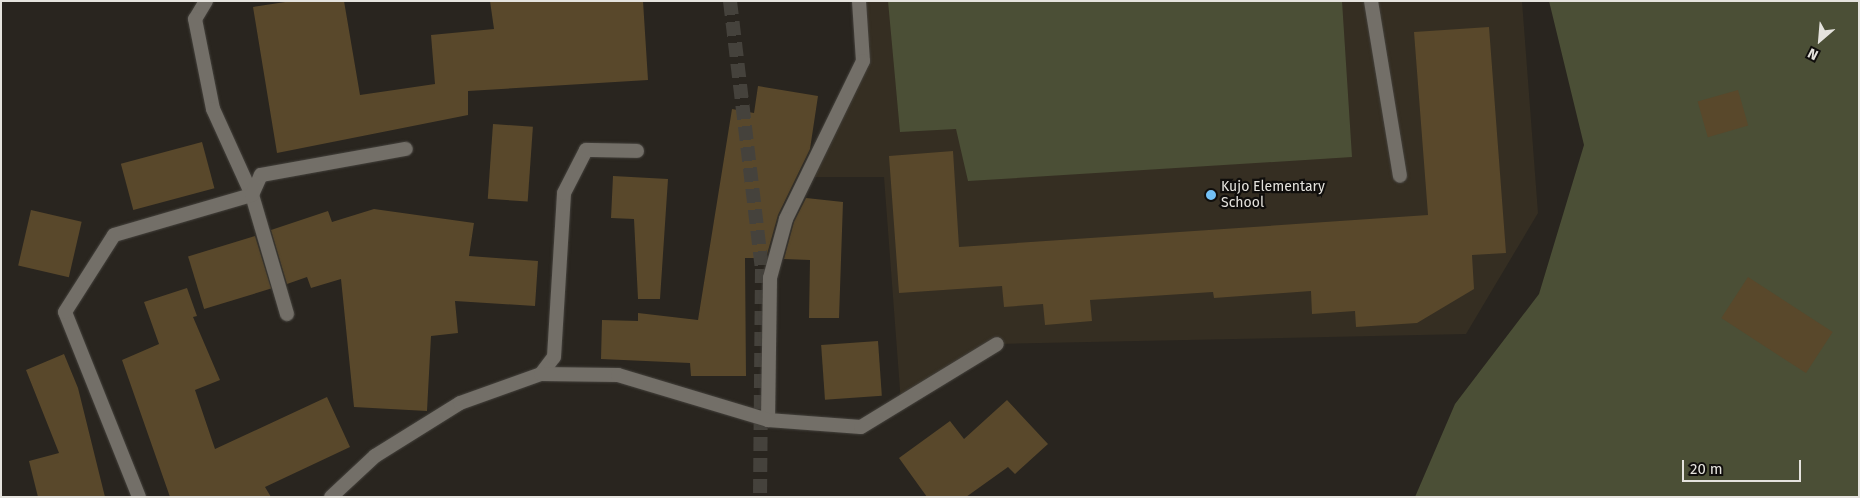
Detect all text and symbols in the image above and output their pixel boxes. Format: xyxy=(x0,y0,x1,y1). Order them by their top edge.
north arrow xyxy=(1795,15,1845,65)
text: N xyxy=(1805,44,1821,63)
place label: Kujo Elementary School xyxy=(1221,179,1325,212)
marker: Kujo Elementary School xyxy=(1205,189,1217,201)
scale bar xyxy=(1685,450,1804,482)
text: 20 m xyxy=(1690,460,1723,478)

